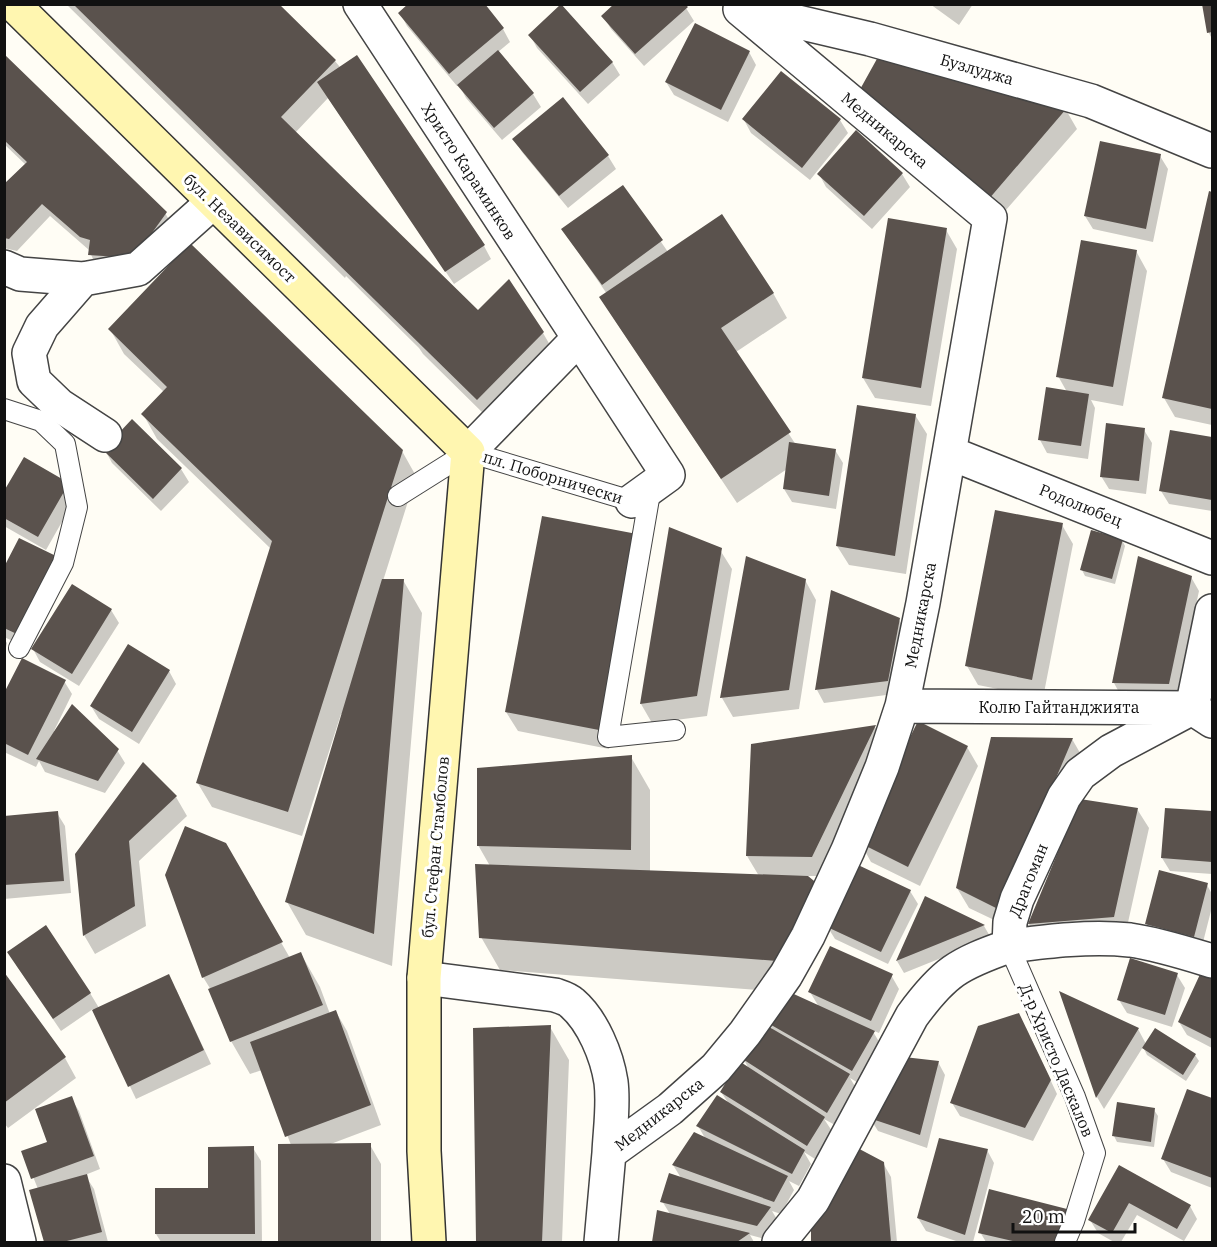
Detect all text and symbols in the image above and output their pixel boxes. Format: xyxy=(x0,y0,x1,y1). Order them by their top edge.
street label: Бузлуджа xyxy=(938,49,1016,89)
street label: Медникарска xyxy=(837,88,933,172)
street label: Христо Караминков xyxy=(417,99,521,243)
street label: бул. Независимост xyxy=(180,169,300,287)
street label: пл. Поборнически xyxy=(481,446,625,508)
street label: Родолюбец xyxy=(1036,479,1126,531)
street label: Медникарска xyxy=(900,560,940,670)
street label: Колю Гайтанджията xyxy=(979,697,1140,717)
street label: бул. Стефан Стамболов xyxy=(417,755,453,939)
street label: Драгоман xyxy=(1004,840,1052,920)
street label: Д-р Христо Даскалов xyxy=(1016,980,1098,1140)
street label: Медникарска xyxy=(611,1073,708,1155)
scale bar xyxy=(1013,1196,1134,1234)
text: 20 m xyxy=(1022,1205,1065,1228)

